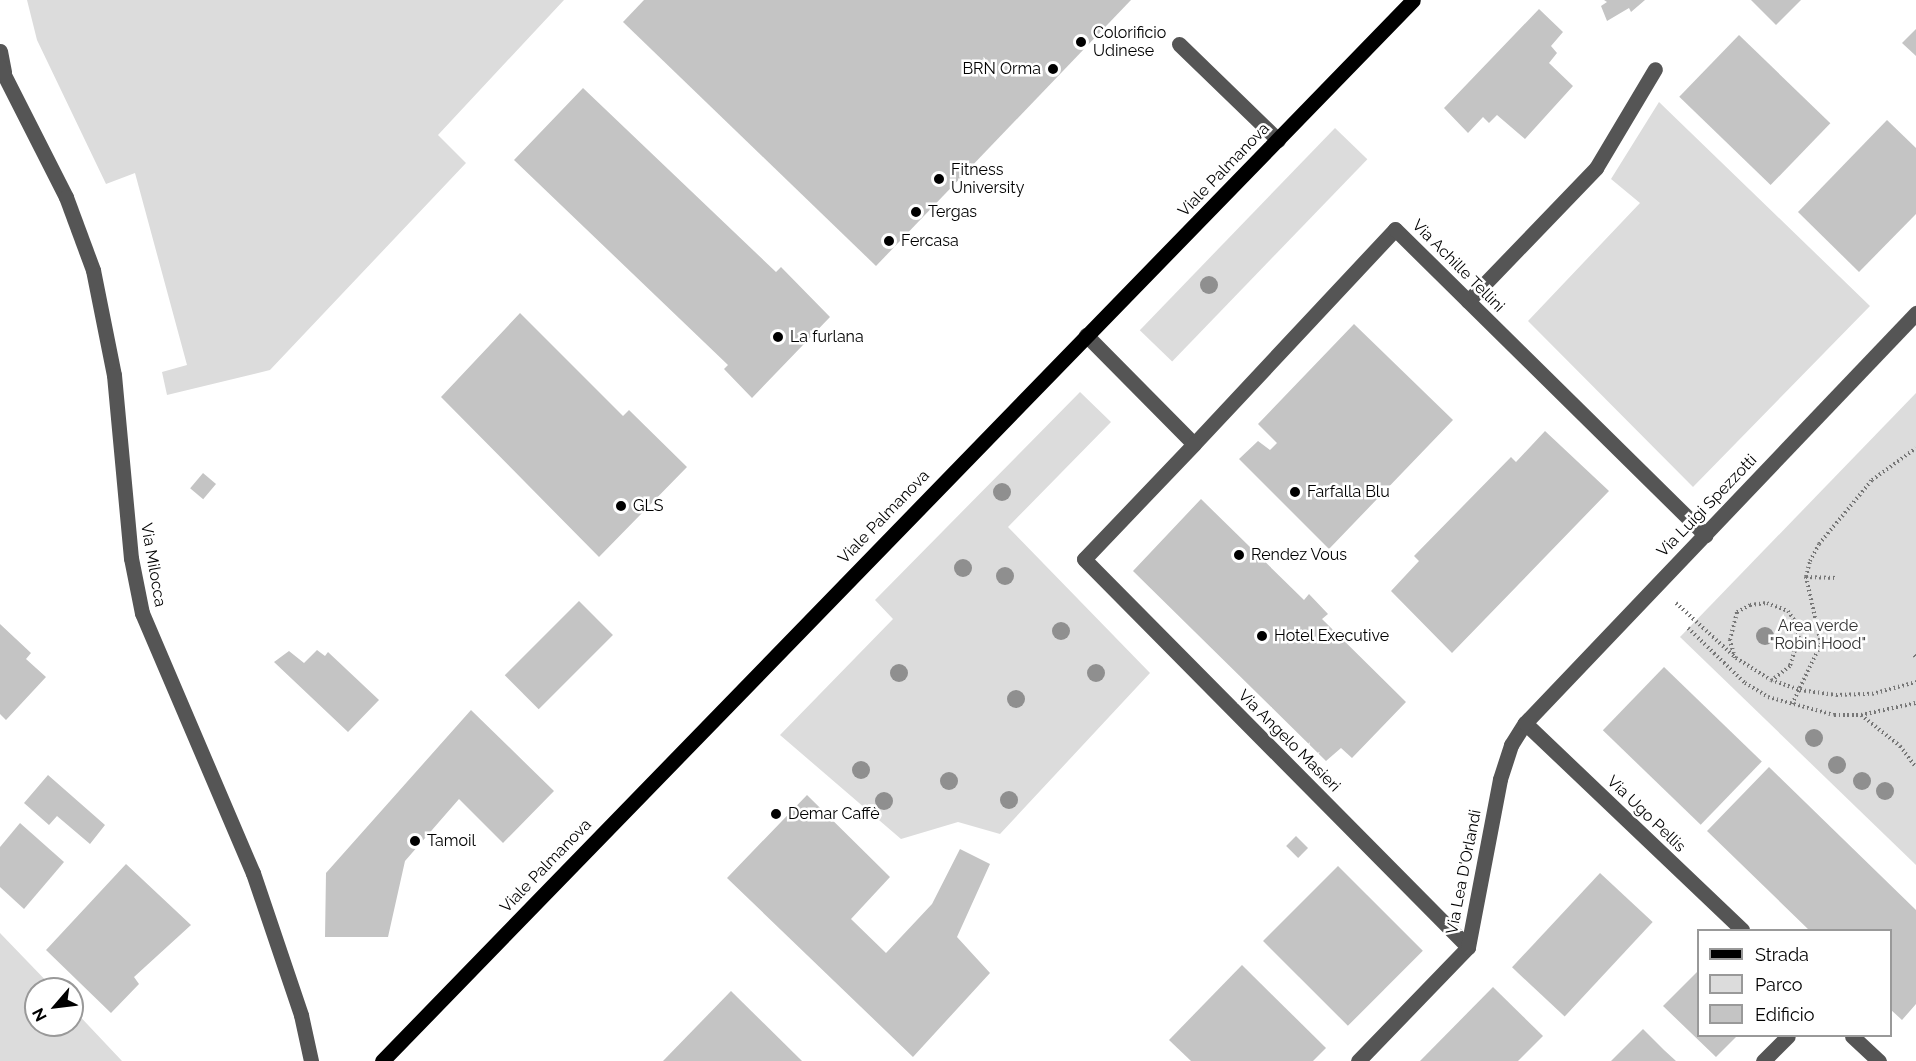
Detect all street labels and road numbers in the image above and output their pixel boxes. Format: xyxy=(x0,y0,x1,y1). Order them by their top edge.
street label: Viale Palmanova xyxy=(1174,119,1274,221)
street label: Via Achille Tellini xyxy=(1407,215,1509,317)
street label: Via Luigi Spezzotti xyxy=(1653,451,1761,561)
street label: Viale Palmanova xyxy=(834,466,934,568)
street label: Via Milocca xyxy=(136,522,170,608)
street label: Via Angelo Masieri xyxy=(1234,686,1344,796)
street label: Via Ugo Pellis xyxy=(1603,772,1689,856)
street label: Via Lea D'Orlandi xyxy=(1443,808,1485,936)
street label: Viale Palmanova xyxy=(496,815,596,917)

